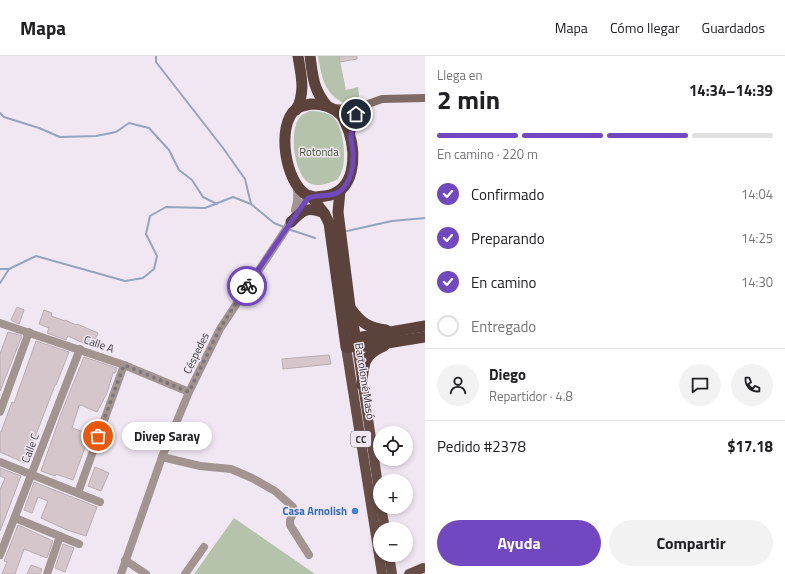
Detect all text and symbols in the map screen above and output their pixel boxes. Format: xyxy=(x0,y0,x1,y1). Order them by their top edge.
text: Mapa xyxy=(20,13,66,42)
text: Mapa xyxy=(555,17,588,38)
text: Cómo llegar xyxy=(610,17,680,38)
text: Guardados xyxy=(702,17,765,38)
text: Llega en xyxy=(437,65,482,85)
text: 14:34–14:39 xyxy=(689,79,773,102)
text: 2 min xyxy=(437,80,500,119)
pin xyxy=(339,97,373,131)
icon: home xyxy=(345,103,367,125)
park label: Rotonda xyxy=(299,144,339,160)
text: En camino · 220 m xyxy=(437,144,538,164)
icon: check xyxy=(437,183,459,205)
text: Confirmado xyxy=(471,183,544,206)
text: 14:04 xyxy=(741,184,773,204)
icon: check xyxy=(437,227,459,249)
text: Preparando xyxy=(471,227,545,250)
text: 14:25 xyxy=(741,228,773,248)
courier xyxy=(227,266,267,306)
icon: check xyxy=(437,271,459,293)
text: En camino xyxy=(471,271,537,294)
text: 14:30 xyxy=(741,272,773,292)
icon: bike xyxy=(236,275,258,297)
text: Entregado xyxy=(471,315,536,338)
street label: Céspedes xyxy=(179,330,213,376)
street label: Calle A xyxy=(82,331,117,357)
street label: Bartolomé Masó xyxy=(351,342,379,420)
text: Diego xyxy=(489,363,526,386)
button: person xyxy=(437,364,479,406)
button: chat xyxy=(679,364,721,406)
button: phone xyxy=(731,364,773,406)
text: Repartidor · 4.8 xyxy=(489,386,573,406)
pin xyxy=(81,419,115,453)
callout: Divep Saray xyxy=(122,422,212,450)
icon: bag xyxy=(87,425,109,447)
text: Divep Saray xyxy=(134,426,200,446)
map controls xyxy=(373,426,413,562)
button: locate xyxy=(373,426,413,466)
street label: Calle C xyxy=(17,431,43,465)
road number: CC xyxy=(351,431,371,447)
text: Pedido #2378 xyxy=(437,435,526,458)
text: $17.18 xyxy=(727,435,773,458)
button: + xyxy=(373,474,413,514)
place label: Casa Arnolish xyxy=(282,503,347,519)
marker: Casa Arnolish xyxy=(350,506,360,516)
button: Ayuda xyxy=(437,520,601,566)
button: Compartir xyxy=(609,520,773,566)
button: − xyxy=(373,522,413,562)

